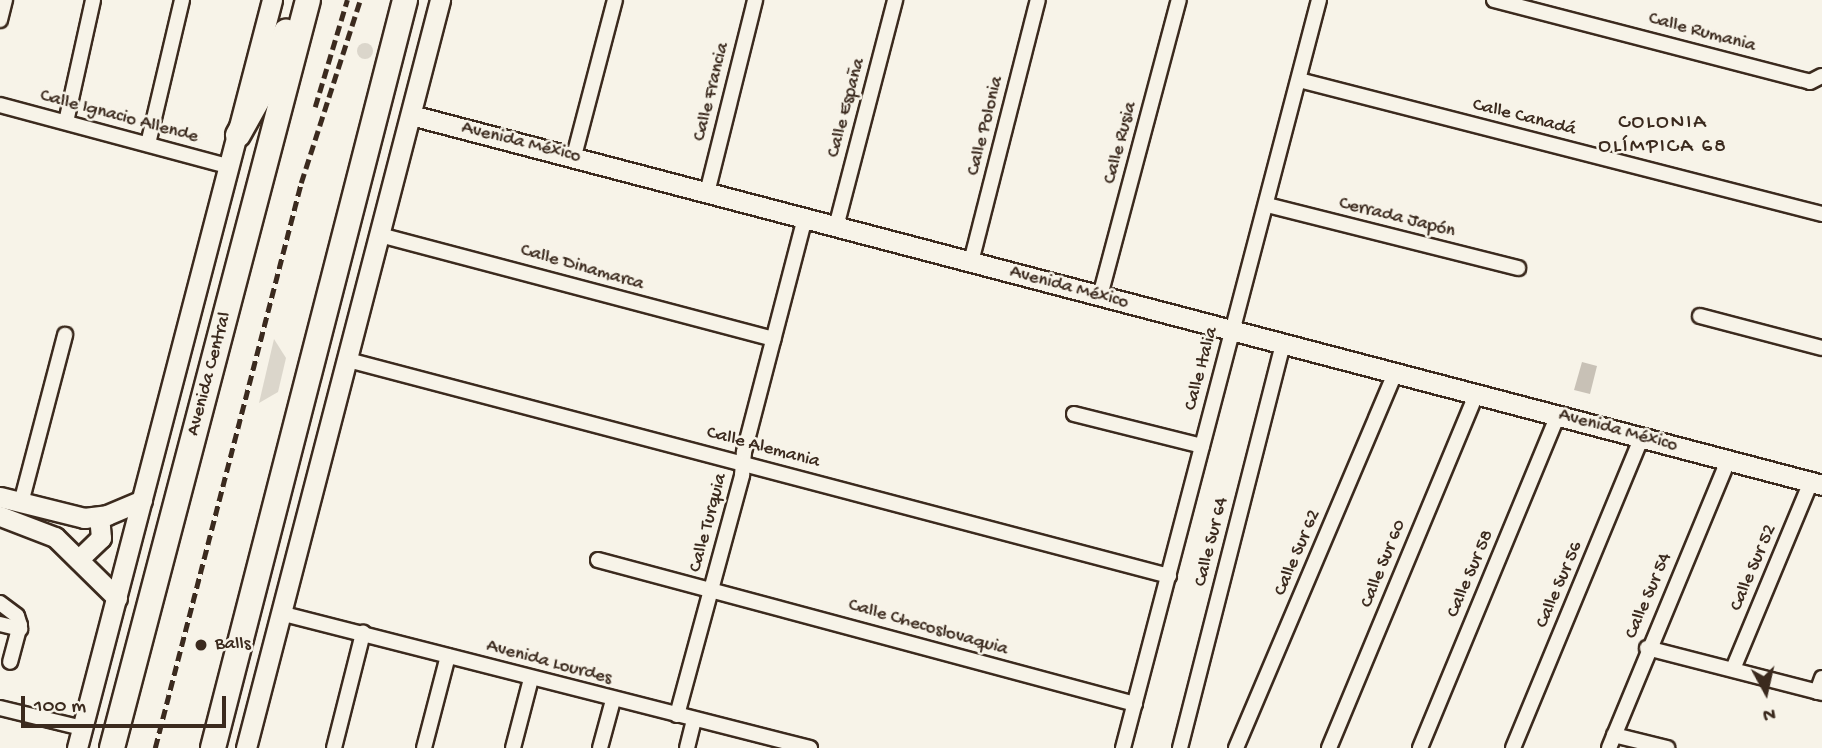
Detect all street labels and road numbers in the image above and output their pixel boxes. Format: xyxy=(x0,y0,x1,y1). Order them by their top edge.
street label: Calle Rumania xyxy=(1646,8,1758,58)
street label: Calle Francia xyxy=(689,40,735,144)
street label: Calle España xyxy=(823,56,871,160)
street label: Calle Polonia xyxy=(963,74,1009,178)
street label: Calle Ignacio Allende xyxy=(37,85,201,149)
street label: Calle Canadá xyxy=(1470,94,1578,142)
street label: Calle Rusia xyxy=(1099,99,1143,187)
street label: Avenida México xyxy=(459,117,583,169)
street label: Cerrada Japón xyxy=(1336,193,1458,243)
street label: Calle Dinamarca xyxy=(518,239,646,297)
street label: Avenida México xyxy=(1007,261,1131,315)
street label: Avenida Central xyxy=(183,310,237,438)
street label: Calle Italia xyxy=(1180,325,1224,413)
street label: Avenida México xyxy=(1556,404,1680,458)
street label: Calle Alemania xyxy=(704,422,822,474)
street label: Calle Turquia xyxy=(685,471,733,575)
street label: Calle Sur 64 xyxy=(1190,495,1234,589)
street label: Calle Sur 62 xyxy=(1270,506,1326,600)
street label: Calle Sur 60 xyxy=(1356,517,1412,611)
street label: Calle Sur 52 xyxy=(1726,521,1782,615)
street label: Calle Sur 58 xyxy=(1442,527,1500,621)
street label: Calle Sur 56 xyxy=(1532,538,1588,632)
street label: Calle Sur 54 xyxy=(1621,549,1677,643)
street label: Calle Checoslovaquia xyxy=(846,594,1010,662)
street label: Avenida Lourdes xyxy=(484,635,614,691)

